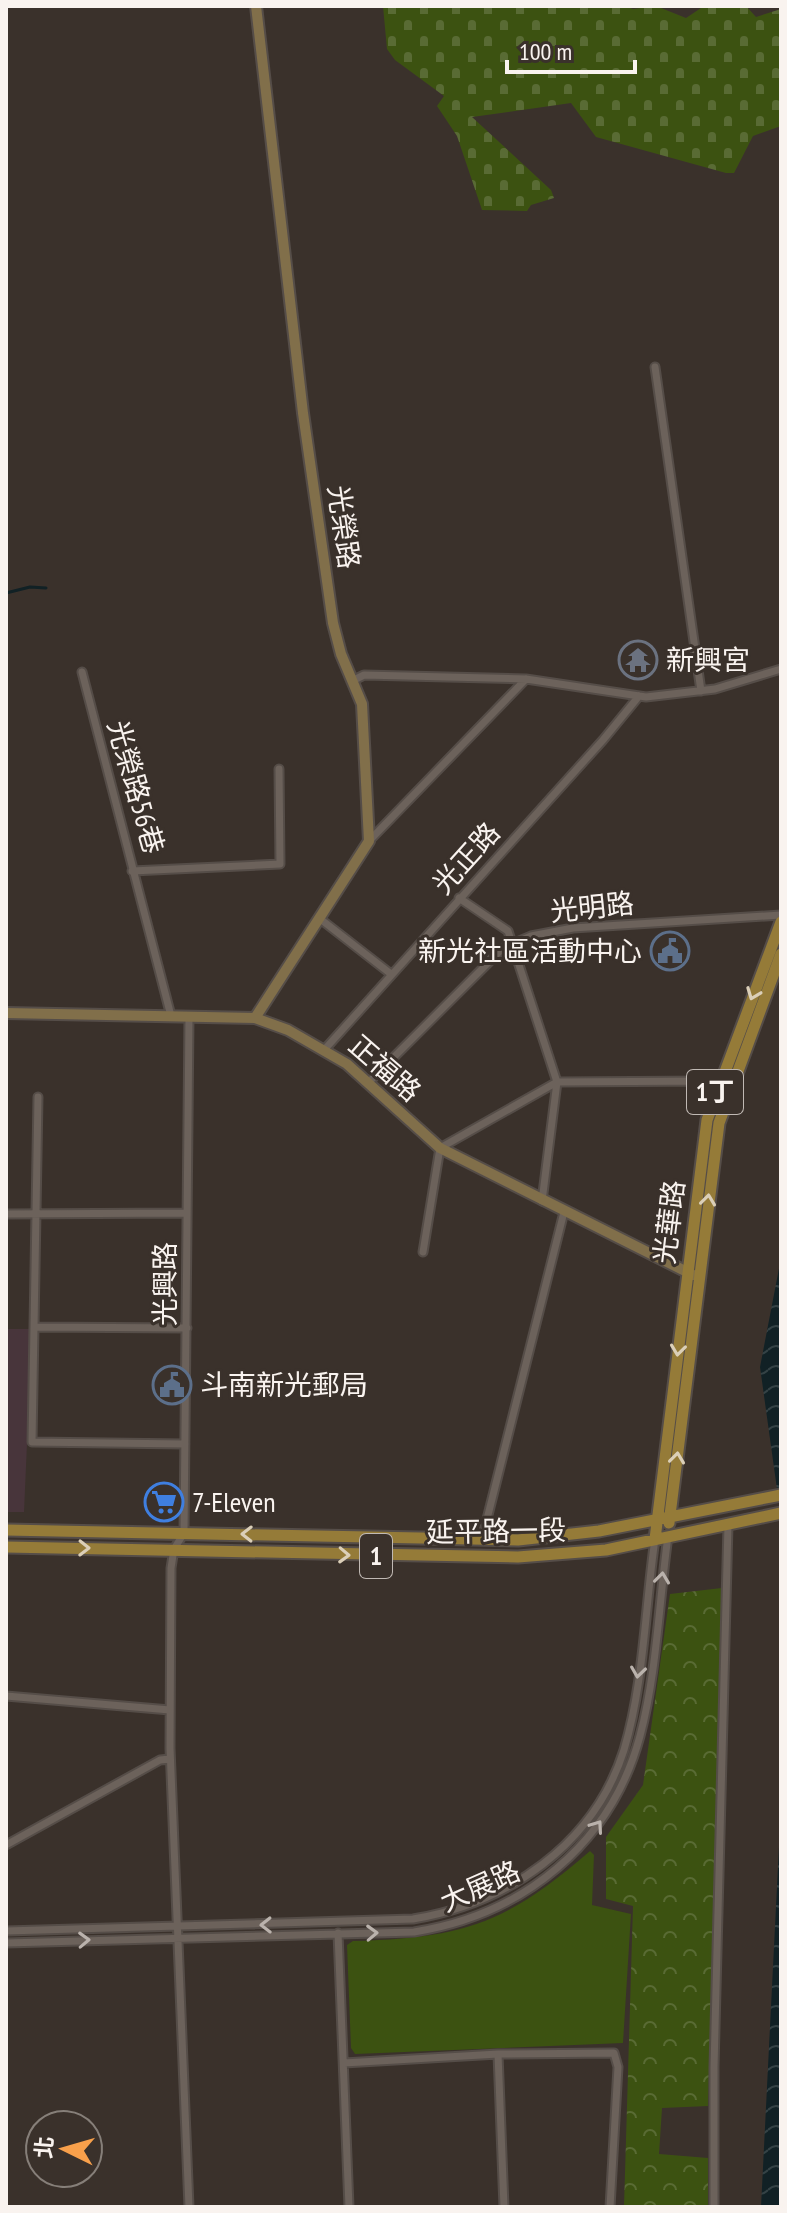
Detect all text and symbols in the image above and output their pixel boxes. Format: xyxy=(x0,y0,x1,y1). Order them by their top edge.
scale bar xyxy=(507,24,635,74)
text: 100 m xyxy=(519,36,572,67)
street label: 光榮路 xyxy=(320,483,369,571)
temple icon: 新興宮 xyxy=(617,639,659,681)
place label: 新興宮 xyxy=(666,641,750,678)
street label: 光榮路56巷 xyxy=(100,716,173,858)
street label: 光正路 xyxy=(424,814,507,901)
street label: 光明路 xyxy=(548,884,636,929)
public building icon: 新光社區活動中心 xyxy=(649,930,691,972)
place label: 新光社區活動中心 xyxy=(418,932,642,969)
one-way arrow xyxy=(746,987,763,1001)
street label: 正福路 xyxy=(341,1026,429,1109)
road number: 1丁 xyxy=(687,1070,743,1114)
street label: 光華路 xyxy=(645,1178,692,1266)
one-way arrow xyxy=(700,1193,717,1206)
street label: 光興路 xyxy=(146,1242,183,1326)
one-way arrow xyxy=(669,1344,686,1357)
public building icon: 斗南新光郵局 xyxy=(151,1364,193,1406)
place label: 斗南新光郵局 xyxy=(200,1366,368,1403)
one-way arrow xyxy=(668,1451,685,1465)
supermarket icon: 7-Eleven xyxy=(143,1481,185,1523)
place label: 7-Eleven xyxy=(192,1483,276,1520)
street label: 延平路一段 xyxy=(426,1511,566,1550)
one-way arrow xyxy=(240,1525,253,1543)
road number: 1 xyxy=(360,1534,392,1578)
one-way arrow xyxy=(78,1539,91,1557)
one-way arrow xyxy=(338,1546,351,1563)
one-way arrow xyxy=(653,1571,670,1585)
one-way arrow xyxy=(630,1665,647,1679)
one-way arrow xyxy=(587,1821,602,1835)
street label: 大展路 xyxy=(434,1852,526,1920)
one-way arrow xyxy=(259,1916,272,1933)
one-way arrow xyxy=(366,1925,379,1942)
one-way arrow xyxy=(78,1932,91,1949)
north arrow xyxy=(24,2109,104,2189)
text: 北 xyxy=(29,2135,59,2159)

